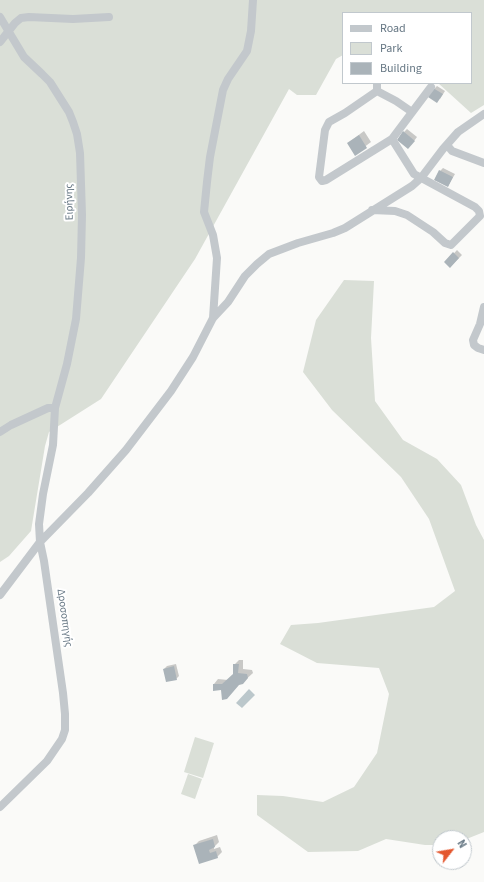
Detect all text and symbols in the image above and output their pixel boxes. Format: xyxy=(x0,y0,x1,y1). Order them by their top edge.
legend xyxy=(342,12,472,84)
text: Road xyxy=(380,20,406,37)
text: Park xyxy=(380,40,402,57)
text: Building xyxy=(380,60,422,77)
street label: Ειρήνης xyxy=(63,184,77,220)
street label: Δροσοπηγής xyxy=(53,588,75,648)
north arrow xyxy=(432,830,472,870)
text: N xyxy=(454,837,470,851)

